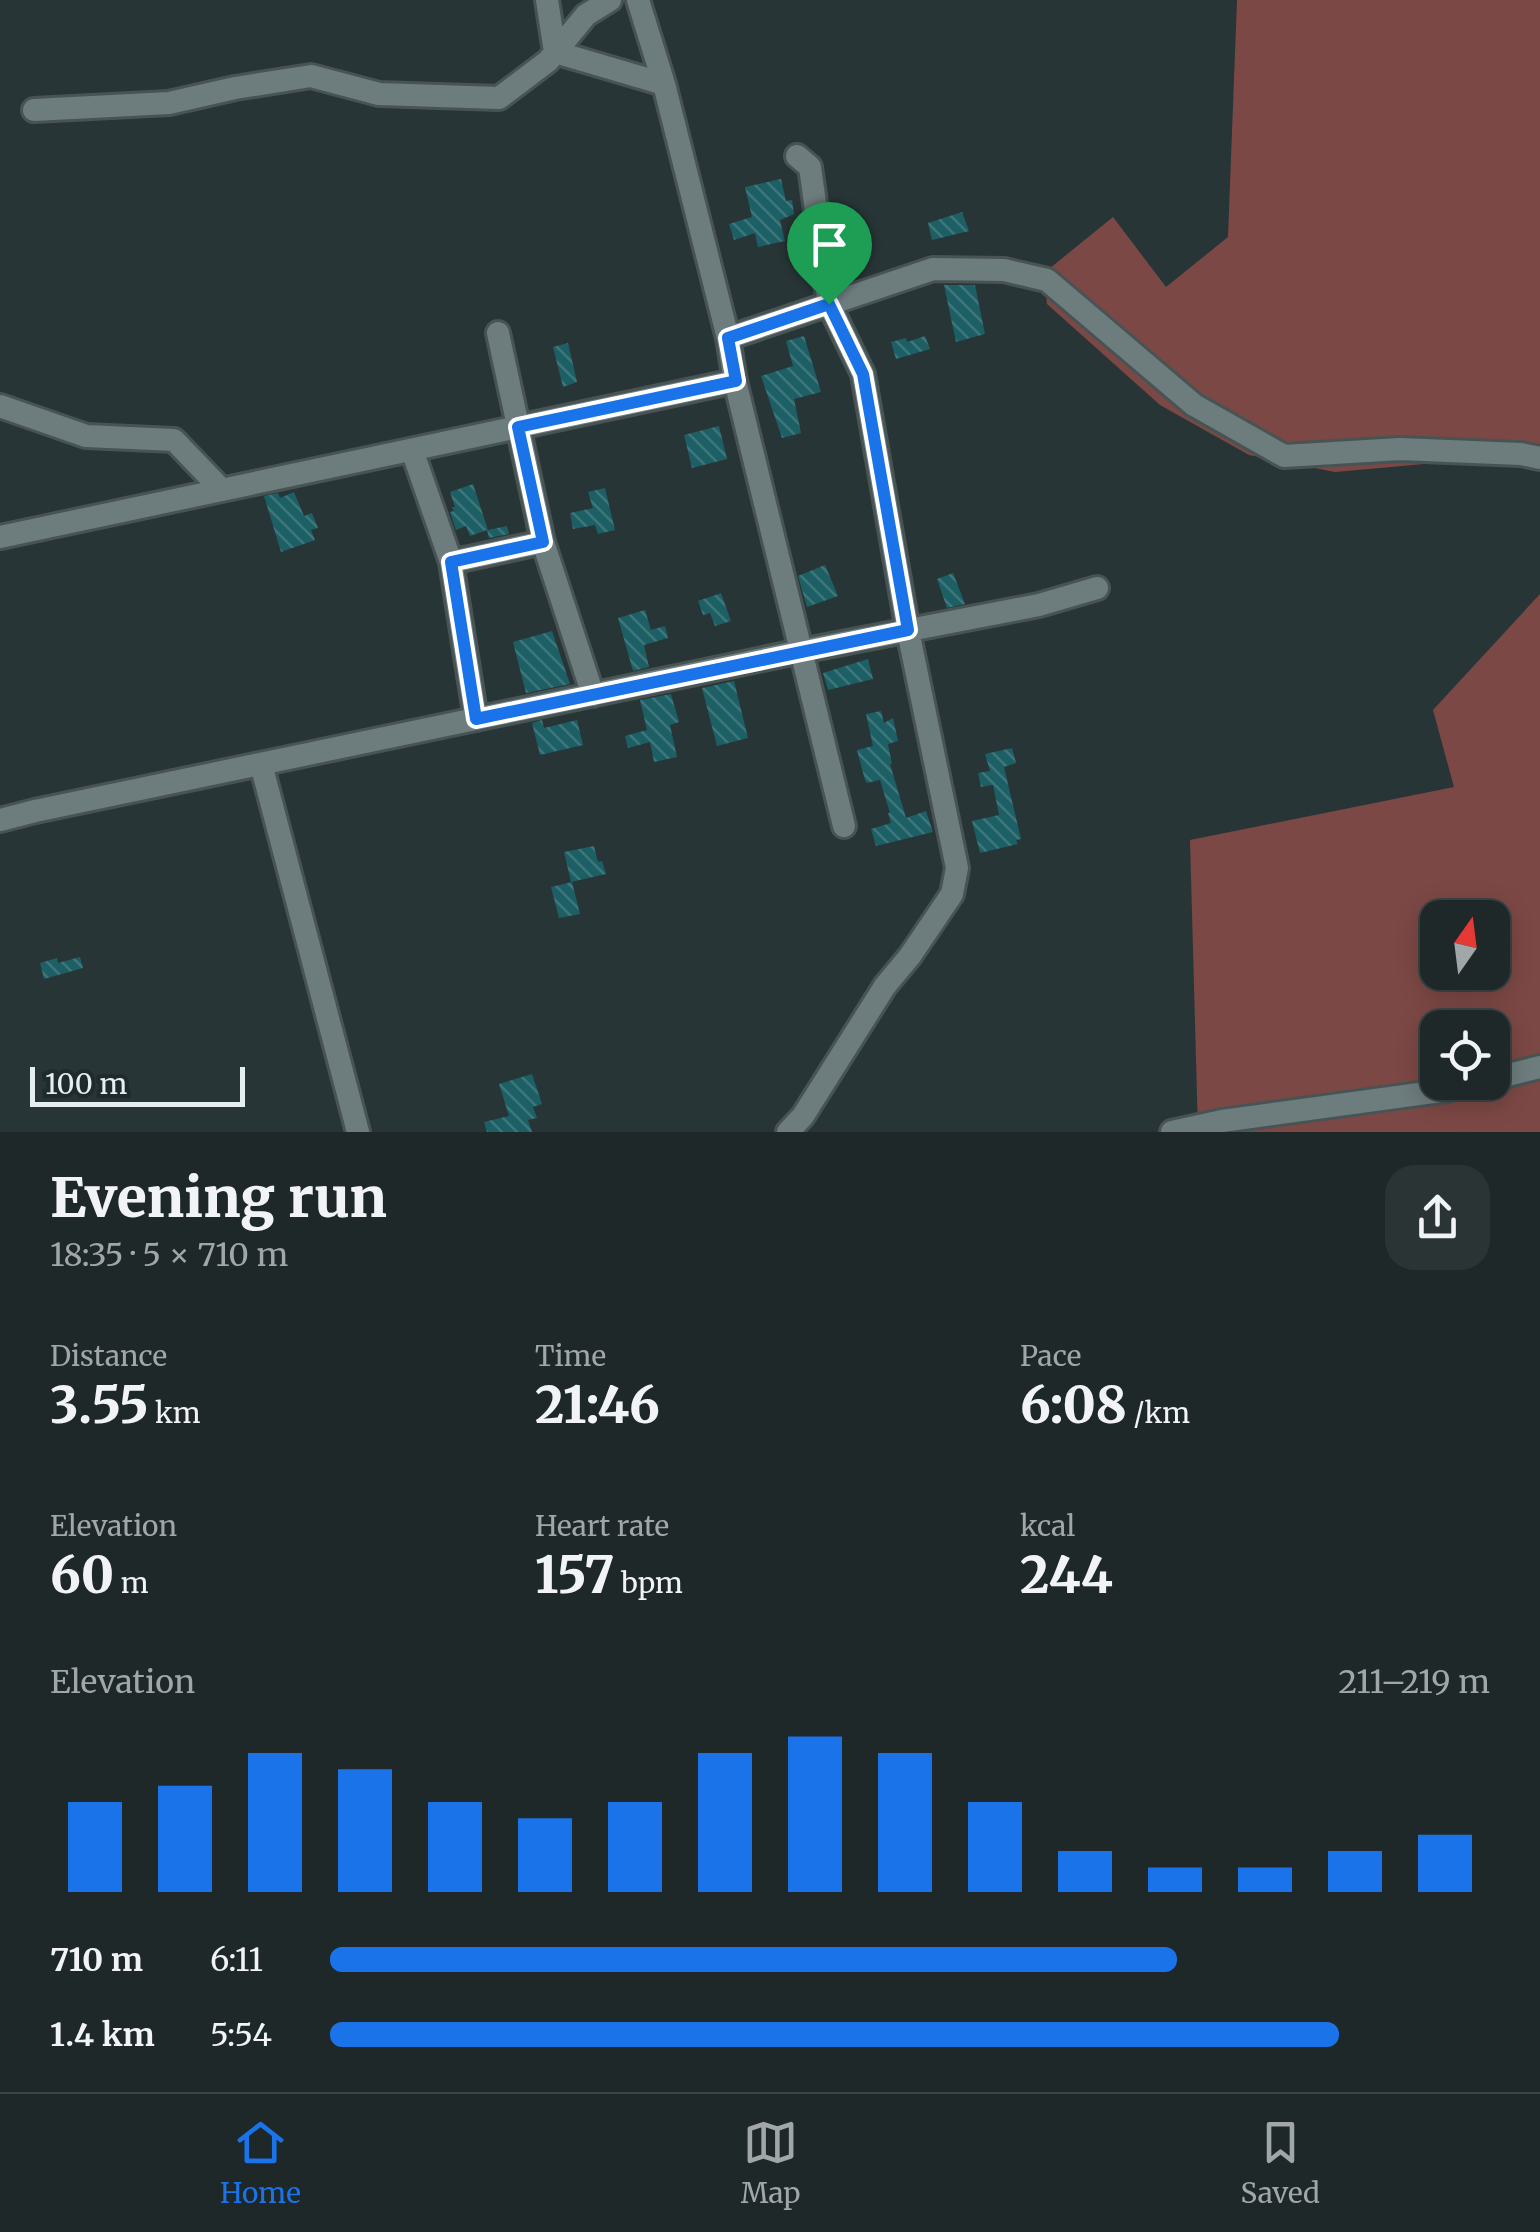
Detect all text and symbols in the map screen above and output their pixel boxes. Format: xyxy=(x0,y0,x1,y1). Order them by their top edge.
pin xyxy=(787,202,872,305)
icon: arrive xyxy=(802,217,857,272)
north arrow xyxy=(1420,900,1510,990)
map controls xyxy=(1420,900,1510,1100)
button: locate xyxy=(1420,1010,1510,1100)
scale bar xyxy=(30,1062,245,1106)
text: 100 m xyxy=(45,1066,127,1102)
text: Evening run xyxy=(50,1163,387,1232)
button: share xyxy=(1385,1165,1490,1270)
text: 18:35 · 5 × 710 m xyxy=(50,1235,288,1275)
text: Distance xyxy=(50,1338,167,1374)
text: Time xyxy=(535,1338,606,1374)
text: Pace xyxy=(1020,1338,1081,1374)
text: 3.55 xyxy=(50,1374,148,1437)
text: 21:46 xyxy=(535,1374,660,1437)
text: 6:08 xyxy=(1020,1374,1127,1437)
text: km xyxy=(148,1395,201,1431)
text: /km xyxy=(1127,1395,1190,1431)
text: Elevation xyxy=(50,1508,177,1544)
text: Heart rate xyxy=(535,1508,669,1544)
text: kcal xyxy=(1020,1508,1075,1544)
text: 60 xyxy=(50,1544,114,1607)
text: 157 xyxy=(535,1544,614,1607)
text: 244 xyxy=(1020,1544,1113,1607)
text: m xyxy=(114,1565,149,1601)
text: bpm xyxy=(614,1565,683,1601)
text: Elevation xyxy=(50,1662,195,1702)
text: 211–219 m xyxy=(1338,1662,1490,1702)
text: 710 m xyxy=(50,1940,143,1980)
text: 6:11 xyxy=(210,1940,263,1980)
text: 1.4 km xyxy=(50,2015,155,2055)
text: 5:54 xyxy=(210,2015,272,2055)
tab: Home xyxy=(220,2115,301,2211)
tab: Map xyxy=(741,2115,801,2211)
tab: Saved xyxy=(1241,2115,1320,2211)

